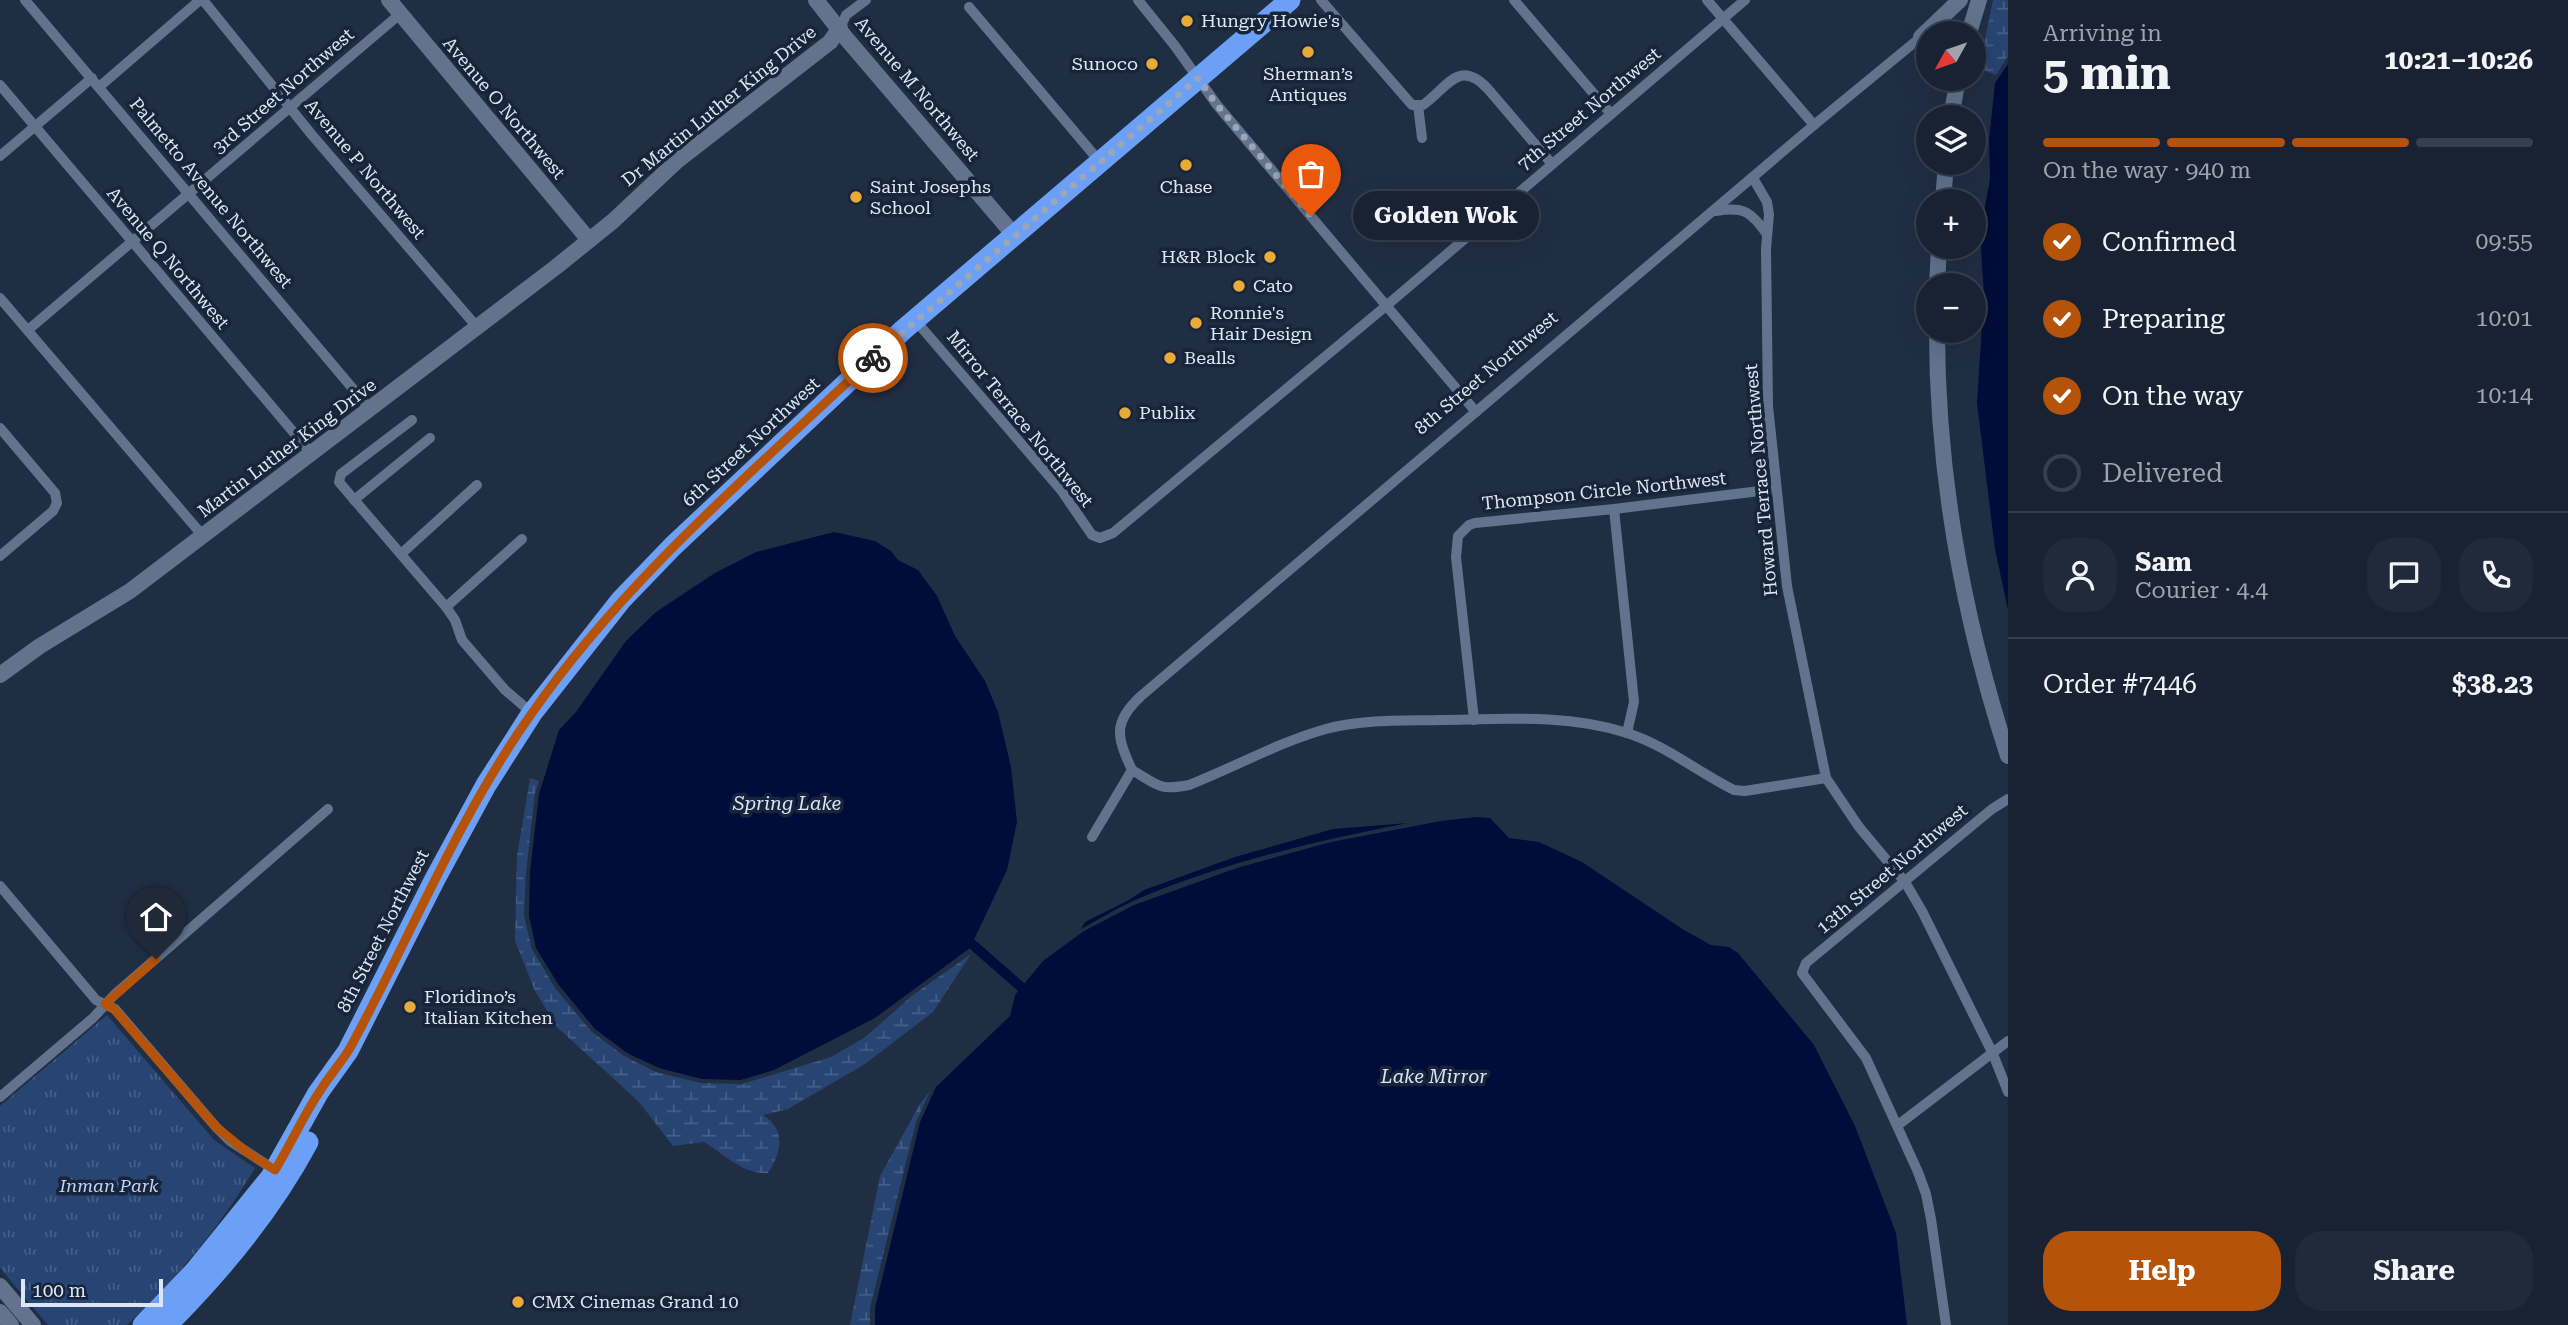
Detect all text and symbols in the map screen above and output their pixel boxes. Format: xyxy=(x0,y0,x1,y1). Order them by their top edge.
place label: Hungry Howie's xyxy=(1201,10,1340,31)
street label: Avenue M Northwest xyxy=(851,12,984,165)
marker: Hungry Howie's xyxy=(1179,13,1195,29)
text: Arriving in xyxy=(2043,20,2162,47)
street label: Dr Martin Luther King Drive xyxy=(617,21,820,190)
north arrow xyxy=(1916,21,1986,91)
map controls xyxy=(1916,21,1986,343)
street label: 3rd Street Northwest xyxy=(208,23,358,158)
street label: Avenue O Northwest xyxy=(439,32,570,183)
street label: 7th Street Northwest xyxy=(1513,43,1665,174)
marker: Sherman’s Antiques xyxy=(1300,44,1316,60)
text: 10:21–10:26 xyxy=(2384,45,2533,75)
text: 5 min xyxy=(2043,46,2171,100)
place label: Sunoco xyxy=(1072,53,1138,74)
marker: Sunoco xyxy=(1144,56,1160,72)
place label: Sherman’s Antiques xyxy=(1263,63,1353,105)
street label: Palmetto Avenue Northwest xyxy=(126,93,297,292)
street label: Avenue P Northwest xyxy=(301,94,430,243)
button: layers xyxy=(1916,105,1986,175)
pin xyxy=(1281,144,1341,216)
icon: bag xyxy=(1292,155,1330,193)
marker: Chase xyxy=(1178,157,1194,173)
text: On the way · 940 m xyxy=(2043,157,2251,184)
place label: Saint Josephs School xyxy=(870,176,991,218)
place label: Chase xyxy=(1160,176,1212,197)
street label: Avenue Q Northwest xyxy=(103,182,234,333)
marker: Saint Josephs School xyxy=(848,189,864,205)
button: + xyxy=(1916,189,1986,259)
callout: Golden Wok xyxy=(1353,192,1538,241)
text: Golden Wok xyxy=(1374,202,1518,229)
icon: check xyxy=(2043,223,2081,261)
text: Confirmed xyxy=(2102,227,2237,257)
text: 09:55 xyxy=(2476,228,2533,255)
place label: H&R Block xyxy=(1161,246,1256,267)
marker: H&R Block xyxy=(1262,249,1278,265)
button: − xyxy=(1916,273,1986,343)
place label: Cato xyxy=(1253,275,1293,296)
marker: Cato xyxy=(1231,278,1247,294)
icon: check xyxy=(2043,300,2081,338)
place label: Ronnie's Hair Design xyxy=(1210,302,1313,344)
text: Preparing xyxy=(2102,304,2225,334)
text: 10:01 xyxy=(2476,305,2533,332)
street label: 8th Street Northwest xyxy=(1410,307,1562,438)
marker: Ronnie's Hair Design xyxy=(1188,315,1204,331)
courier xyxy=(838,323,908,393)
street label: Mirror Terrace Northwest xyxy=(943,326,1098,511)
icon: bike xyxy=(854,339,892,377)
place label: Bealls xyxy=(1184,347,1235,368)
marker: Bealls xyxy=(1162,350,1178,366)
street label: Howard Terrace Northwest xyxy=(1740,363,1781,597)
street label: 6th Street Northwest xyxy=(678,372,824,511)
street label: Martin Luther King Drive xyxy=(193,374,380,522)
icon: check xyxy=(2043,377,2081,415)
text: On the way xyxy=(2102,381,2243,411)
text: 10:14 xyxy=(2476,382,2533,409)
place label: Publix xyxy=(1139,402,1196,423)
marker: Publix xyxy=(1117,405,1133,421)
text: Delivered xyxy=(2102,458,2223,488)
street label: Thompson Circle Northwest xyxy=(1481,467,1727,514)
button: person xyxy=(2043,538,2117,612)
button: chat xyxy=(2367,538,2441,612)
button: phone xyxy=(2459,538,2533,612)
text: Sam xyxy=(2135,547,2192,577)
text: Courier · 4.4 xyxy=(2135,577,2268,604)
text: Order #7446 xyxy=(2043,669,2197,699)
text: $38.23 xyxy=(2452,669,2533,699)
water label: Spring Lake xyxy=(732,792,842,815)
street label: 13th Street Northwest xyxy=(1812,799,1971,938)
street label: 8th Street Northwest xyxy=(332,846,433,1016)
pin xyxy=(126,887,186,959)
icon: home xyxy=(137,898,175,936)
place label: Floridino’s Italian Kitchen xyxy=(424,986,553,1028)
marker: Floridino’s Italian Kitchen xyxy=(402,999,418,1015)
water label: Lake Mirror xyxy=(1380,1065,1487,1088)
park label: Inman Park xyxy=(58,1175,159,1196)
button: Help xyxy=(2043,1231,2281,1311)
button: Share xyxy=(2295,1231,2533,1311)
scale bar xyxy=(21,1276,163,1308)
text: 100 m xyxy=(32,1279,86,1302)
place label: CMX Cinemas Grand 10 xyxy=(532,1291,738,1312)
marker: CMX Cinemas Grand 10 xyxy=(510,1294,526,1310)

